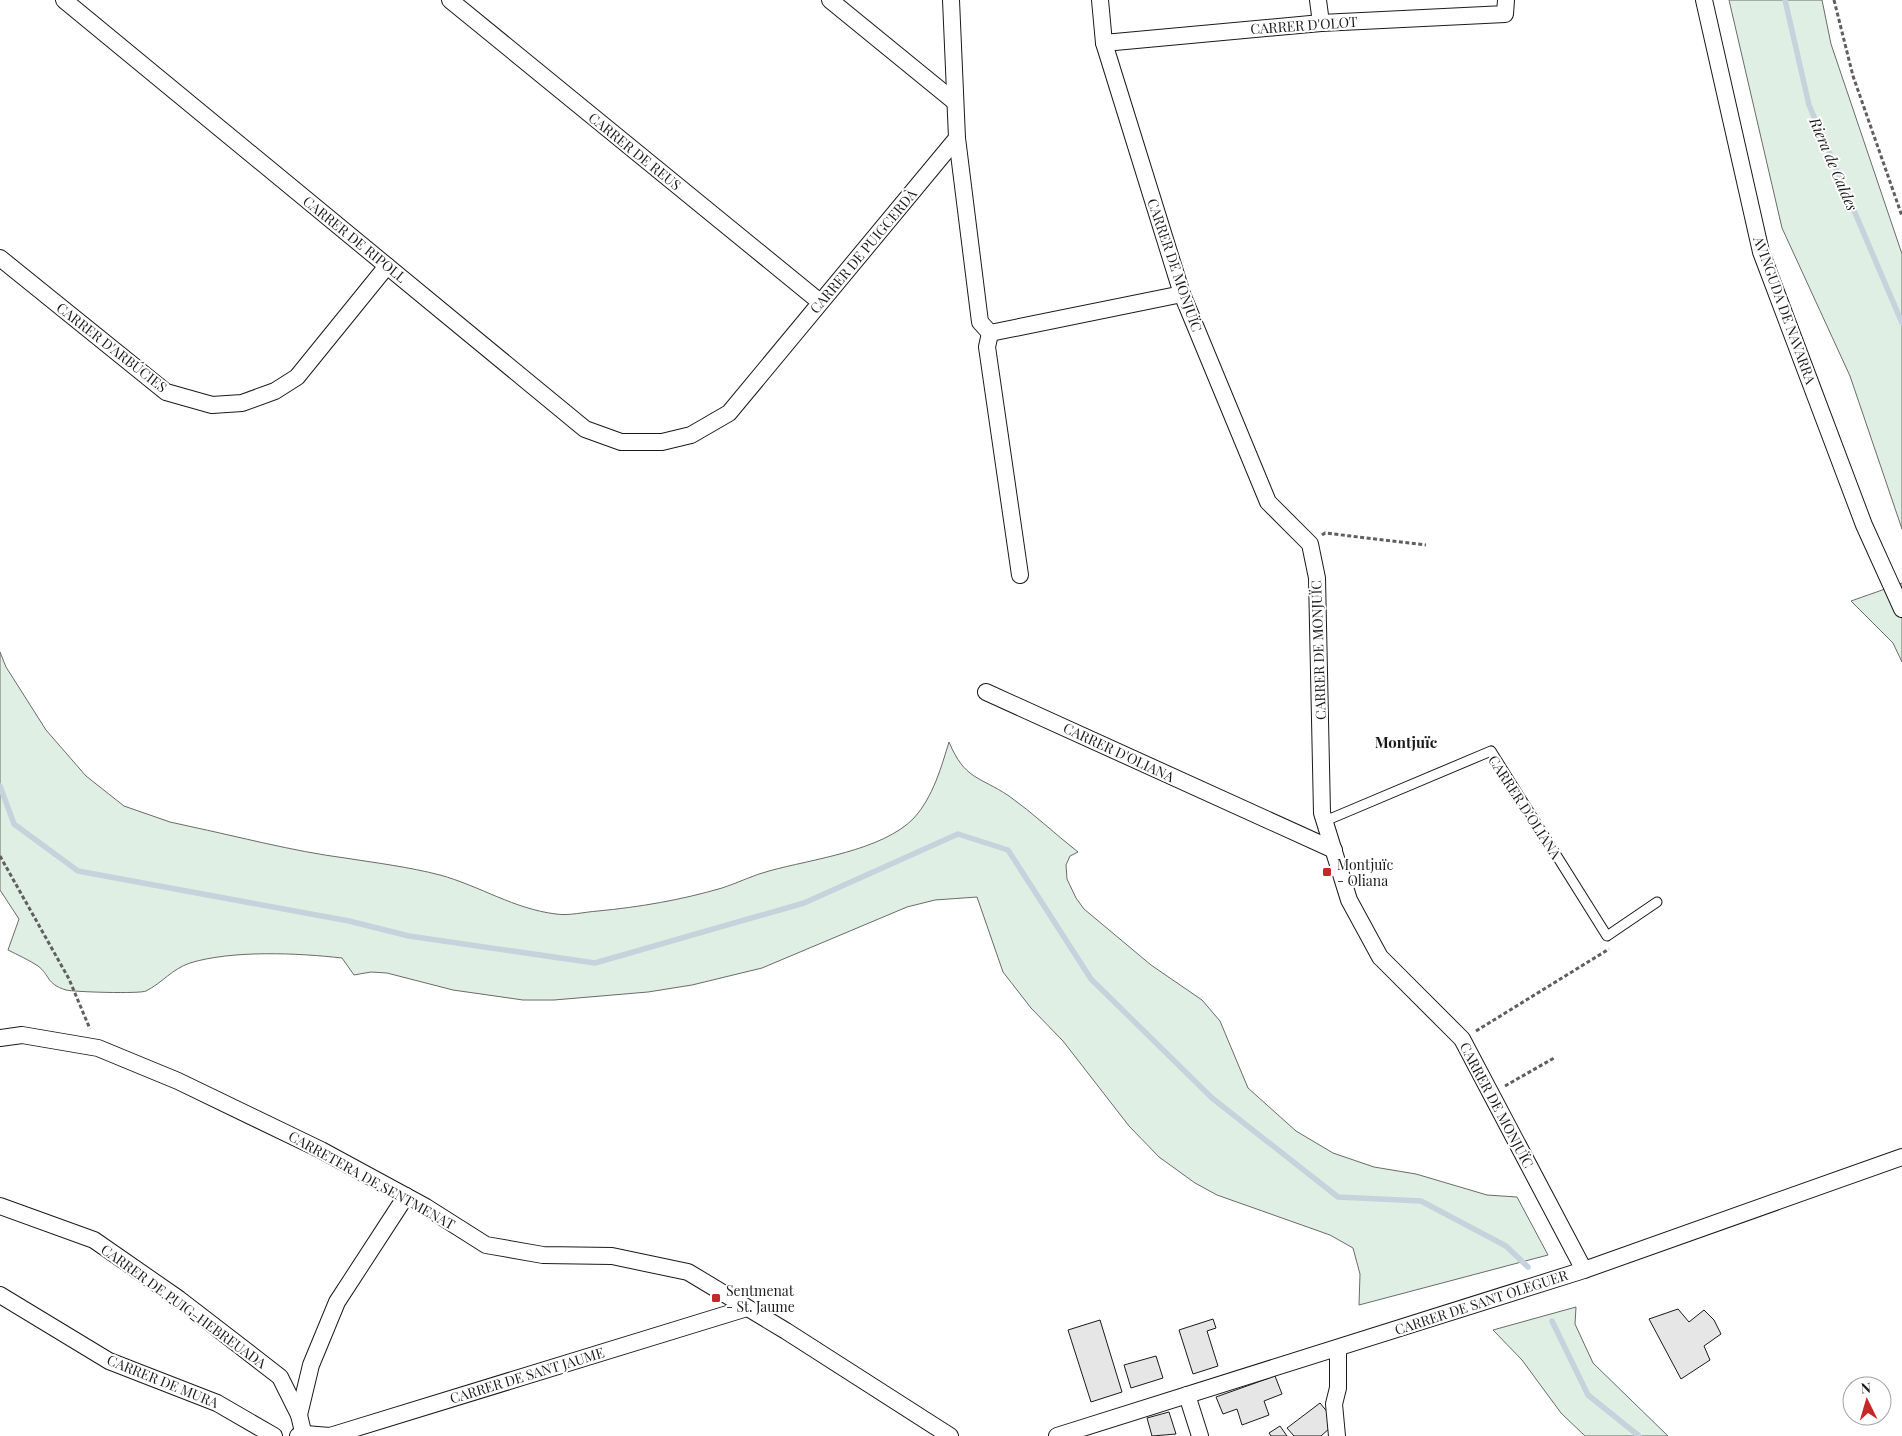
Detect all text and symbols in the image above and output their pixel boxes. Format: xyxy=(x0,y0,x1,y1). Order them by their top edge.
street label: CARRER D'OLOT xyxy=(1250,12,1359,38)
street label: CARRER DE REUS xyxy=(585,108,685,194)
water label: Riera de Caldes xyxy=(1805,113,1863,214)
street label: CARRER DE PUIGCERDÀ xyxy=(805,184,921,317)
street label: CARRER DE RIPOLL xyxy=(299,191,411,287)
street label: CARRER DE MONJUÏC xyxy=(1143,196,1207,334)
street label: AVINGUDA DE NAVARRA xyxy=(1749,232,1821,387)
street label: CARRER D'ARBÚCIES xyxy=(53,298,171,396)
street label: CARRER DE MONJUÏC xyxy=(1306,580,1330,720)
street label: CARRER D'OLIANA xyxy=(1060,718,1178,786)
district label: Montjuïc xyxy=(1375,732,1438,752)
street label: CARRER D'OLIANA xyxy=(1484,751,1566,863)
place label: Montjuïc - Oliana xyxy=(1337,855,1393,890)
marker: Montjuïc - Oliana xyxy=(1321,866,1333,878)
street label: CARRER DE MONJUÏC xyxy=(1456,1039,1538,1171)
street label: CARRETERA DE SENTMENAT xyxy=(285,1126,459,1234)
street label: CARRER DE PUIG-HEBREUADA xyxy=(97,1239,271,1373)
street label: CARRER DE SANT OLEGUER xyxy=(1392,1265,1571,1339)
place label: Sentmenat - St. Jaume xyxy=(726,1281,795,1316)
marker: Sentmenat - St. Jaume xyxy=(710,1292,722,1304)
street label: CARRER DE SANT JAUME xyxy=(447,1342,607,1408)
street label: CARRER DE MURA xyxy=(104,1350,222,1412)
north arrow xyxy=(1842,1376,1892,1426)
text: N xyxy=(1860,1378,1872,1397)

